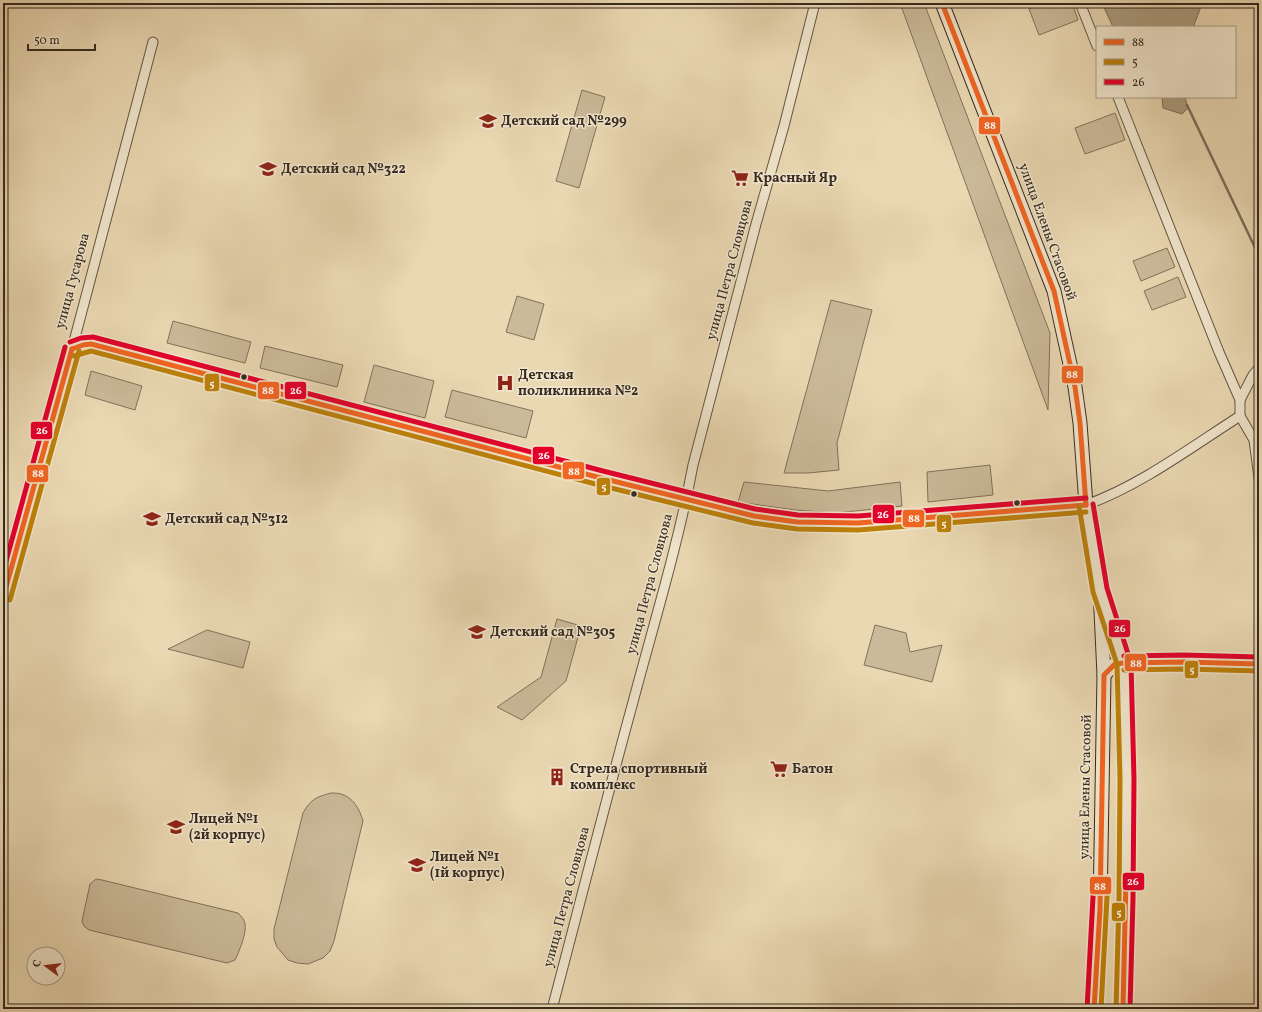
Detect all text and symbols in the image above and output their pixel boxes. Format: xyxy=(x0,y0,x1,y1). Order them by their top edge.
scale bar xyxy=(28,26,95,52)
legend xyxy=(1096,26,1236,98)
text: 50 m xyxy=(34,33,60,49)
text: 88 xyxy=(1132,35,1144,51)
text: 5 xyxy=(1132,55,1138,71)
text: 26 xyxy=(1132,75,1145,91)
school or university icon: Детский сад №299 xyxy=(478,111,498,131)
place label: Детский сад №299 xyxy=(501,112,627,131)
line badge: 88 xyxy=(978,116,1001,135)
text: 88 xyxy=(984,119,996,134)
school or university icon: Детский сад №322 xyxy=(258,159,278,179)
place label: Детский сад №322 xyxy=(281,160,406,179)
street label: улица Елены Стасовой xyxy=(1013,161,1081,304)
supermarket icon: Красный Яр xyxy=(730,168,750,188)
place label: Красный Яр xyxy=(753,169,837,188)
street label: улица Петра Словцова xyxy=(702,197,758,343)
street label: улица Гусарова xyxy=(51,231,95,331)
line badge: 88 xyxy=(1061,365,1084,384)
place label: Детская поликлиника №2 xyxy=(518,366,638,401)
text: 88 xyxy=(1066,368,1078,383)
unlabelled marker xyxy=(239,372,249,382)
line badge: 5 xyxy=(204,373,220,392)
hospital icon: Детская поликлиника №2 xyxy=(495,373,515,393)
text: 5 xyxy=(209,377,215,392)
line badge: 88 xyxy=(257,381,280,400)
line badge: 26 xyxy=(284,381,307,400)
text: 88 xyxy=(262,384,274,399)
text: 26 xyxy=(290,384,302,399)
line badge: 26 xyxy=(30,421,53,440)
text: 26 xyxy=(36,424,48,439)
line badge: 26 xyxy=(532,446,555,465)
text: 26 xyxy=(538,449,550,464)
line badge: 88 xyxy=(562,461,585,480)
line badge: 88 xyxy=(26,464,49,483)
text: 88 xyxy=(568,465,580,480)
text: 88 xyxy=(32,467,44,482)
line badge: 5 xyxy=(596,477,611,496)
text: 5 xyxy=(601,480,607,495)
unlabelled marker xyxy=(629,489,639,499)
unlabelled marker xyxy=(1012,498,1022,508)
line badge: 26 xyxy=(872,504,895,524)
text: 26 xyxy=(877,508,889,523)
school or university icon: Детский сад №312 xyxy=(142,509,162,529)
line badge: 88 xyxy=(902,509,925,528)
place label: Детский сад №312 xyxy=(165,510,288,529)
street label: улица Петра Словцова xyxy=(622,511,678,657)
text: 88 xyxy=(908,512,920,527)
line badge: 5 xyxy=(936,514,952,533)
text: 5 xyxy=(941,517,947,532)
line badge: 26 xyxy=(1108,619,1131,638)
school or university icon: Детский сад №305 xyxy=(467,622,487,642)
text: 26 xyxy=(1114,622,1126,637)
place label: Детский сад №305 xyxy=(490,623,615,642)
line badge: 88 xyxy=(1124,653,1147,672)
text: 88 xyxy=(1130,657,1142,672)
line badge: 5 xyxy=(1184,660,1199,679)
text: 5 xyxy=(1189,663,1195,678)
street label: улица Елены Стасовой xyxy=(1075,714,1097,860)
supermarket icon: Батон xyxy=(769,759,789,779)
place label: Стрела спортивный комплекс xyxy=(570,760,708,795)
place label: Батон xyxy=(792,760,833,779)
building icon: Стрела спортивный комплекс xyxy=(547,767,567,787)
place label: Лицей №1 (2й корпус) xyxy=(189,810,266,845)
school or university icon: Лицей №1 (2й корпус) xyxy=(166,817,186,837)
street label: улица Петра Словцова xyxy=(539,824,595,970)
place label: Лицей №1 (1й корпус) xyxy=(430,848,505,883)
school or university icon: Лицей №1 (1й корпус) xyxy=(407,855,427,875)
line badge: 26 xyxy=(1122,872,1145,891)
text: 26 xyxy=(1127,875,1139,890)
line badge: 88 xyxy=(1089,876,1112,895)
text: 88 xyxy=(1094,880,1106,895)
line badge: 5 xyxy=(1111,902,1126,922)
text: 5 xyxy=(1116,906,1122,921)
north arrow xyxy=(26,946,66,986)
text: С xyxy=(30,958,46,969)

